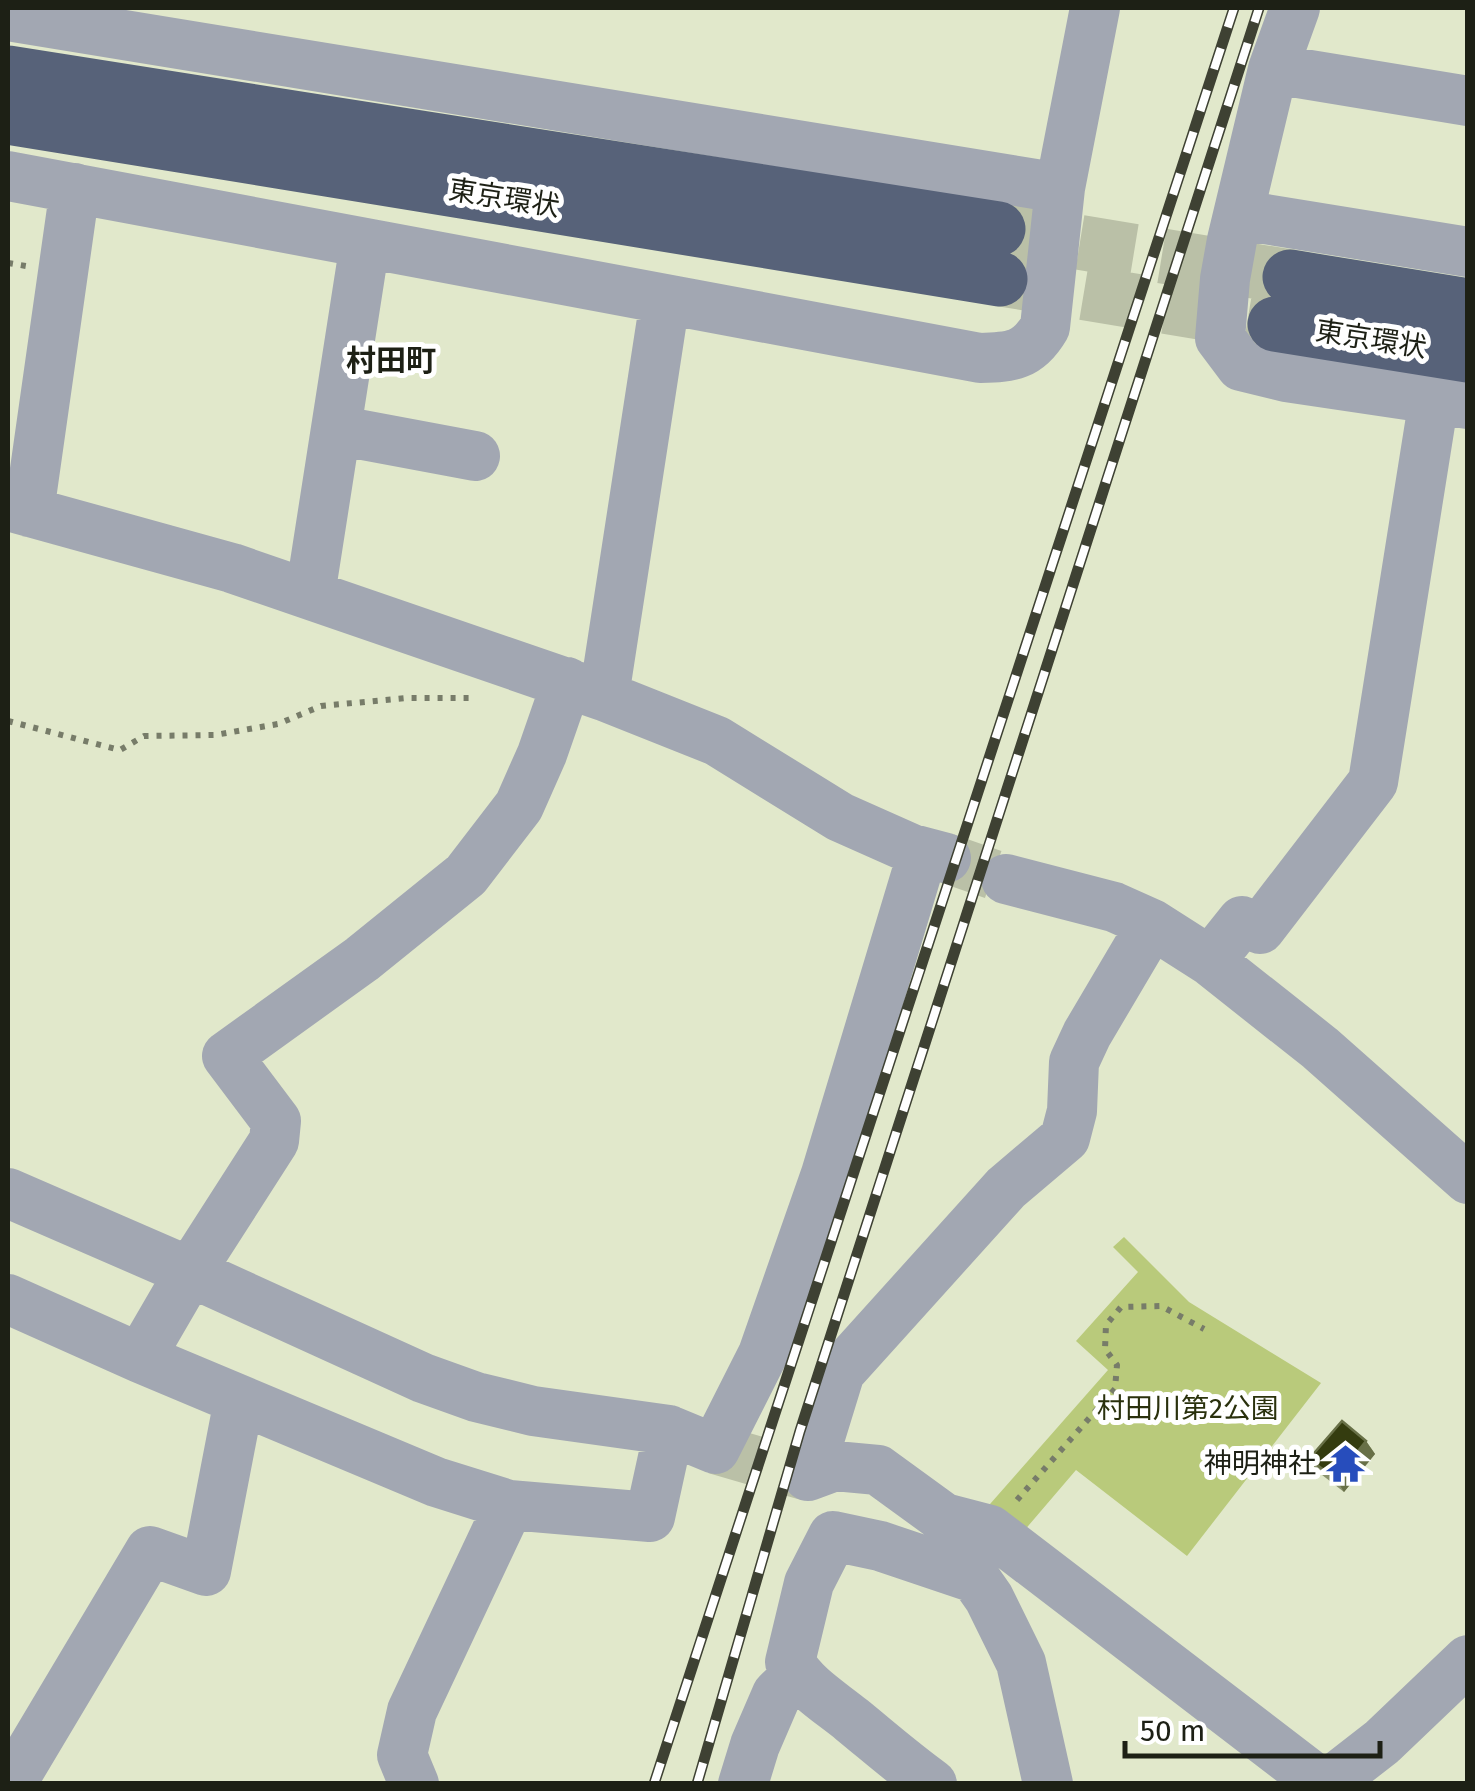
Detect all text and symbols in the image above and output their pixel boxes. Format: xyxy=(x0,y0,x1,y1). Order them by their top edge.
street label: 東京環状 xyxy=(446,173,562,223)
street label: 東京環状 xyxy=(1313,314,1429,364)
district label: 村田町 xyxy=(346,343,436,379)
park label: 村田川第2公園 xyxy=(1097,1392,1279,1425)
temple icon: 神明神社 xyxy=(1325,1442,1367,1484)
place label: 神明神社 xyxy=(1204,1447,1316,1480)
scale bar xyxy=(1125,1696,1380,1758)
text: 50 m xyxy=(1140,1713,1205,1749)

